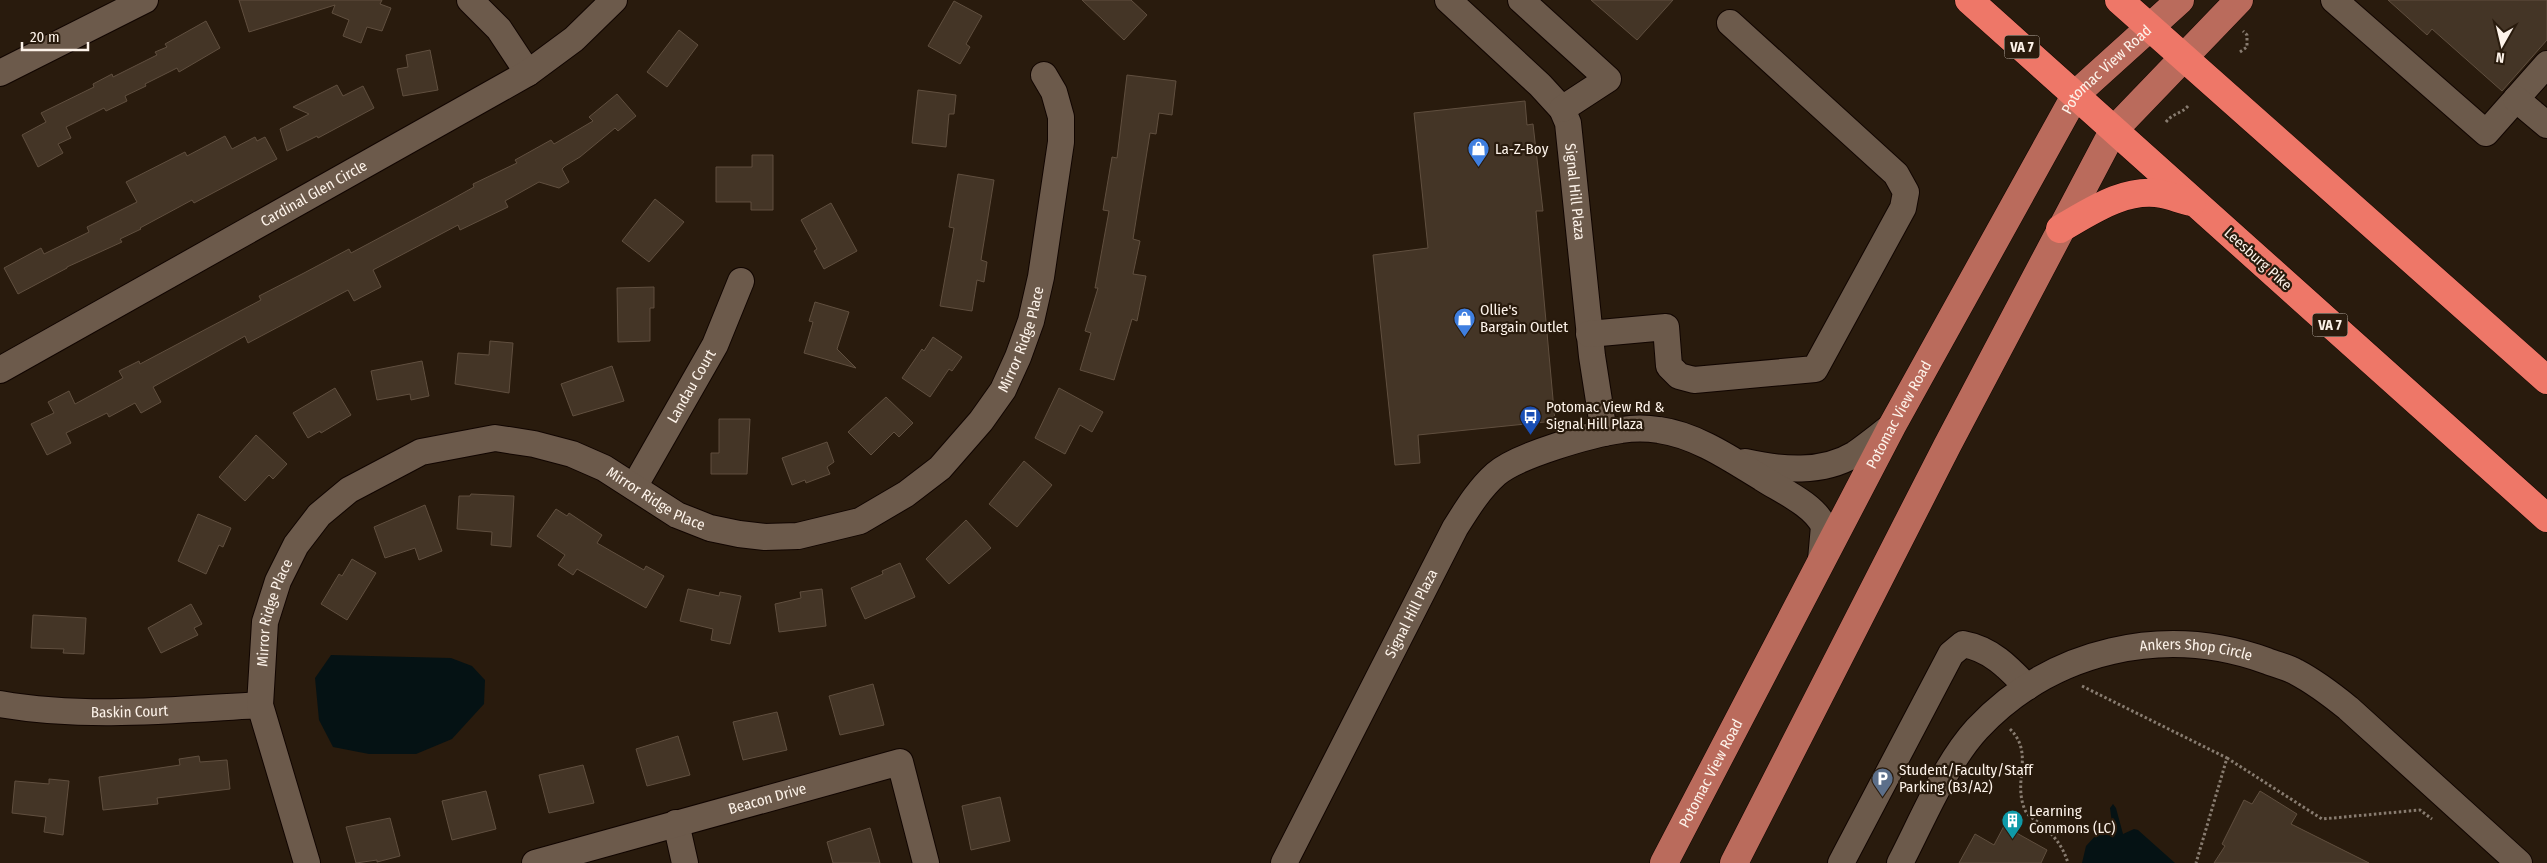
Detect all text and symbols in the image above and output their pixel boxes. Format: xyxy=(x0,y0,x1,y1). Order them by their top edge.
scale bar xyxy=(22,20,89,52)
north arrow xyxy=(2477,20,2527,70)
street label: Potomac View Road xyxy=(2058,21,2155,117)
text: 20 m xyxy=(30,28,60,46)
road number: VA 7 xyxy=(2004,36,2040,58)
text: N xyxy=(2495,48,2506,66)
shop icon: La-Z-Boy xyxy=(1467,137,1491,168)
place label: La-Z-Boy xyxy=(1495,140,1549,158)
street label: Signal Hill Plaza xyxy=(1561,142,1589,241)
street label: Cardinal Glen Circle xyxy=(257,156,370,231)
street label: Leesburg Pike xyxy=(2220,224,2296,294)
street label: Mirror Ridge Place xyxy=(994,285,1048,395)
place label: Ollie's Bargain Outlet xyxy=(1480,301,1568,336)
shop icon: Ollie's Bargain Outlet xyxy=(1452,307,1476,338)
road number: VA 7 xyxy=(2312,314,2348,336)
street label: Landau Court xyxy=(663,346,720,426)
street label: Potomac View Road xyxy=(1862,358,1935,472)
place label: Potomac View Rd & Signal Hill Plaza xyxy=(1546,398,1664,433)
bus stop icon: Potomac View Rd & Signal Hill Plaza xyxy=(1518,404,1542,435)
street label: Mirror Ridge Place xyxy=(603,463,708,534)
street label: Mirror Ridge Place xyxy=(253,556,297,667)
street label: Signal Hill Plaza xyxy=(1381,566,1441,661)
street label: Ankers Shop Circle xyxy=(2139,635,2255,665)
street label: Baskin Court xyxy=(91,702,169,721)
street label: Potomac View Road xyxy=(1675,716,1746,831)
place label: Student/Faculty/Staff Parking (B3/A2) xyxy=(1899,761,2034,796)
parking icon: Student/Faculty/Staff Parking (B3/A2) xyxy=(1871,767,1895,798)
street label: Beacon Drive xyxy=(726,779,808,818)
place label: Learning Commons (LC) xyxy=(2029,802,2115,837)
building icon: Learning Commons (LC) xyxy=(2001,808,2025,839)

